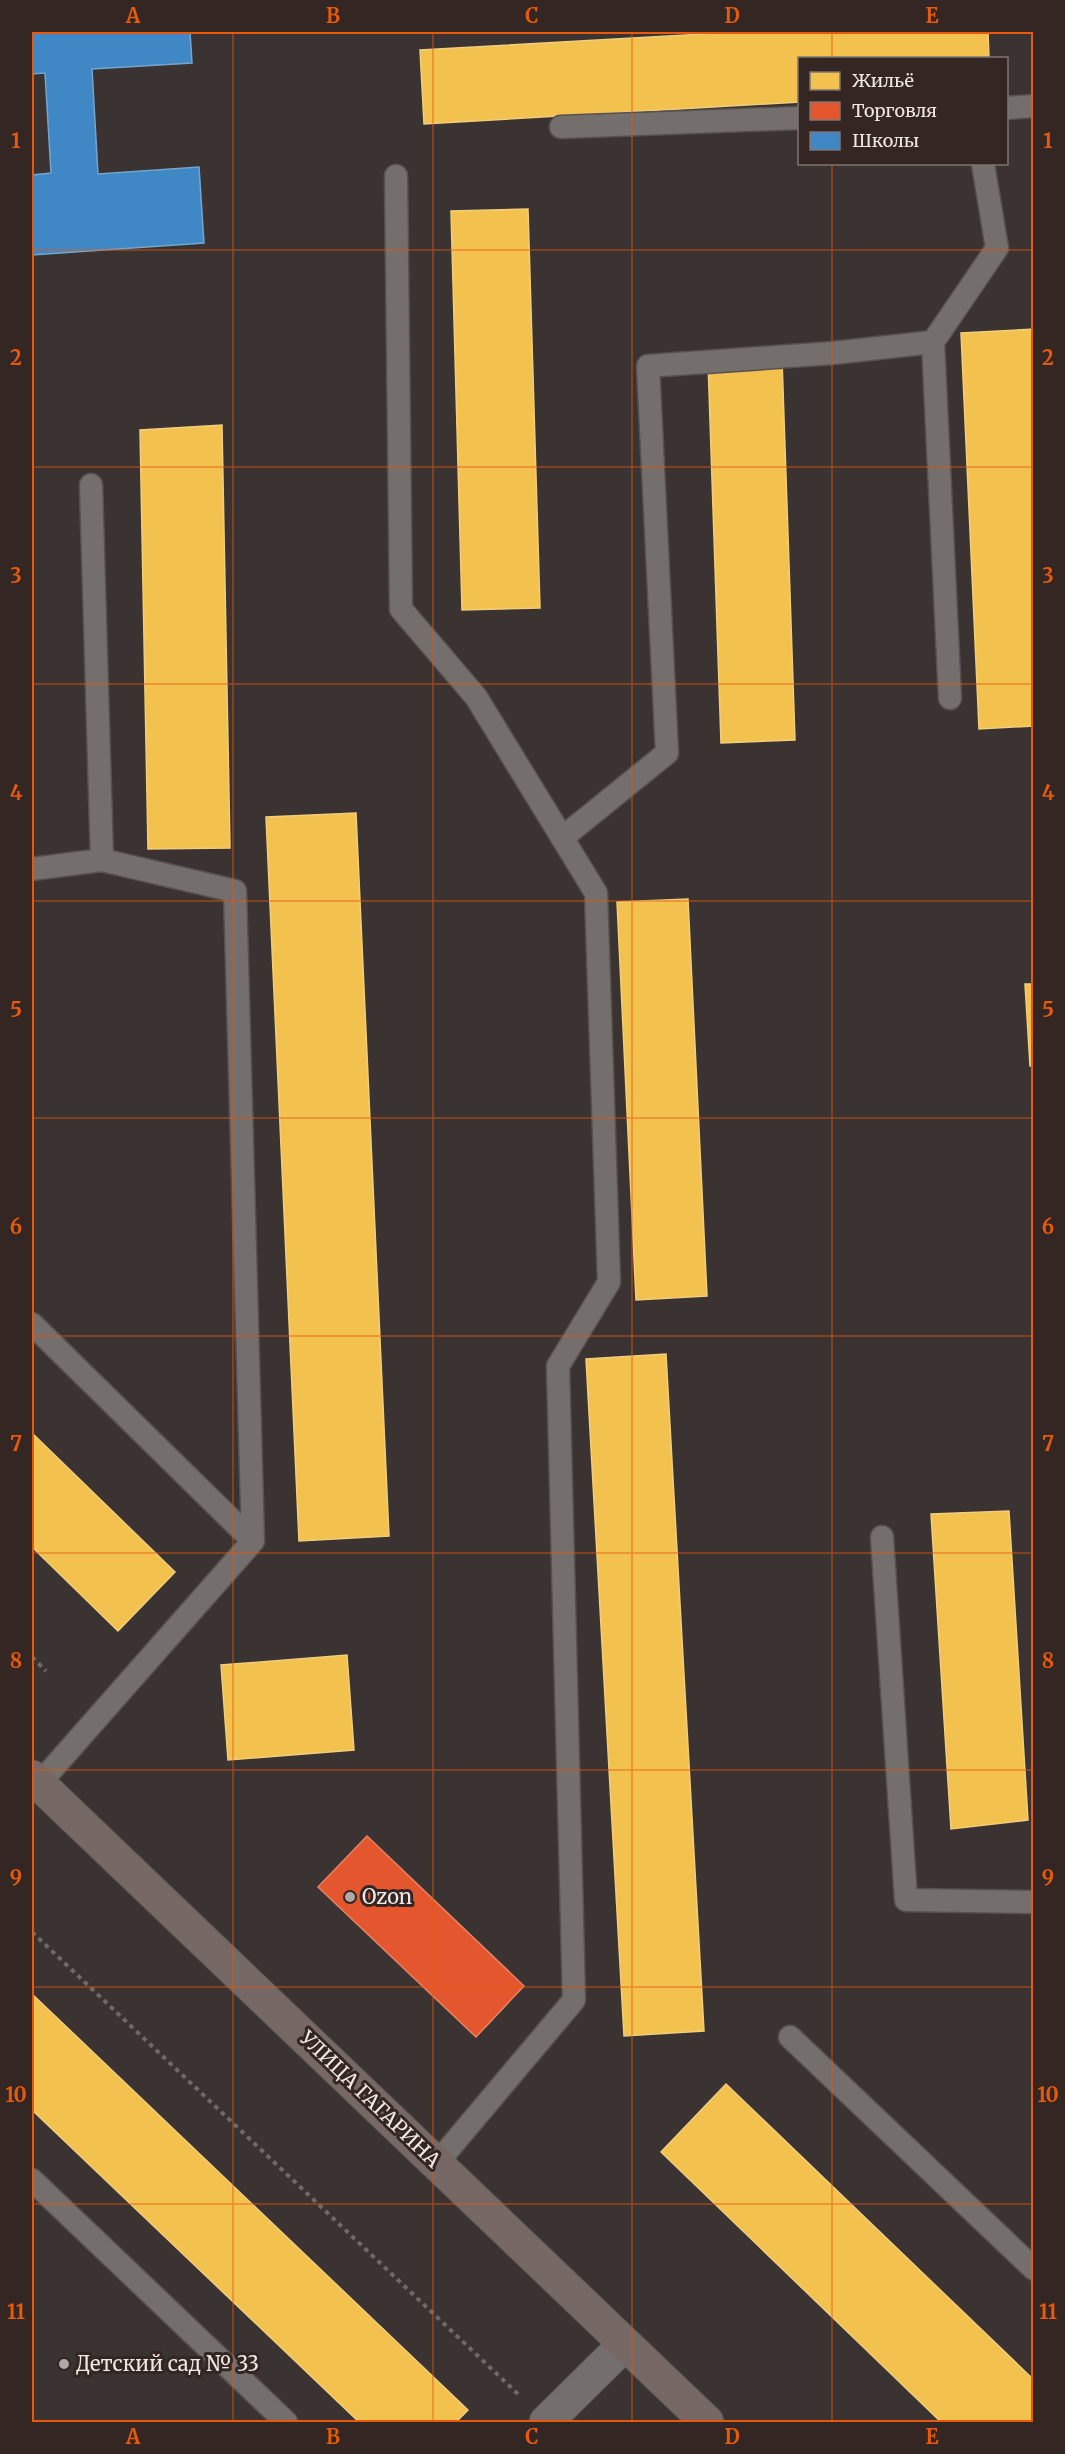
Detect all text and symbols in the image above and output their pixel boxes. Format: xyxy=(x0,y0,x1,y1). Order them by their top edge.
text: A xyxy=(125,3,141,28)
text: B xyxy=(326,3,340,28)
text: C xyxy=(525,3,539,28)
text: D xyxy=(724,3,740,28)
text: E xyxy=(925,3,939,28)
legend xyxy=(798,57,1008,165)
text: Жильё xyxy=(852,69,914,92)
text: Торговля xyxy=(852,99,937,122)
text: 1 xyxy=(11,128,21,153)
text: 1 xyxy=(1043,128,1053,153)
text: Школы xyxy=(852,129,919,152)
text: 2 xyxy=(10,345,22,370)
text: 2 xyxy=(1042,345,1054,370)
text: 3 xyxy=(10,563,22,588)
text: 3 xyxy=(1042,563,1054,588)
text: 4 xyxy=(10,780,23,805)
text: 4 xyxy=(1042,780,1055,805)
text: 5 xyxy=(10,997,22,1022)
text: 5 xyxy=(1042,997,1054,1022)
text: 6 xyxy=(10,1214,22,1239)
text: 6 xyxy=(1042,1214,1054,1239)
text: 7 xyxy=(10,1431,22,1456)
text: 7 xyxy=(1042,1431,1054,1456)
text: 8 xyxy=(10,1648,22,1673)
text: 8 xyxy=(1042,1648,1054,1673)
text: 9 xyxy=(10,1865,22,1890)
text: 9 xyxy=(1042,1865,1054,1890)
place label: Ozon xyxy=(362,1884,412,1909)
marker: Ozon xyxy=(343,1890,357,1904)
street label: УЛИЦА ГАГАРИНА xyxy=(294,2024,447,2173)
text: 10 xyxy=(5,2082,27,2107)
text: 10 xyxy=(1037,2082,1059,2107)
text: 11 xyxy=(7,2299,25,2324)
text: 11 xyxy=(1039,2299,1057,2324)
place label: Детский сад № 33 xyxy=(76,2351,259,2376)
marker: Детский сад № 33 xyxy=(57,2357,71,2371)
text: A xyxy=(125,2424,141,2449)
text: B xyxy=(326,2424,340,2449)
text: C xyxy=(525,2424,539,2449)
text: D xyxy=(724,2424,740,2449)
text: E xyxy=(925,2424,939,2449)

